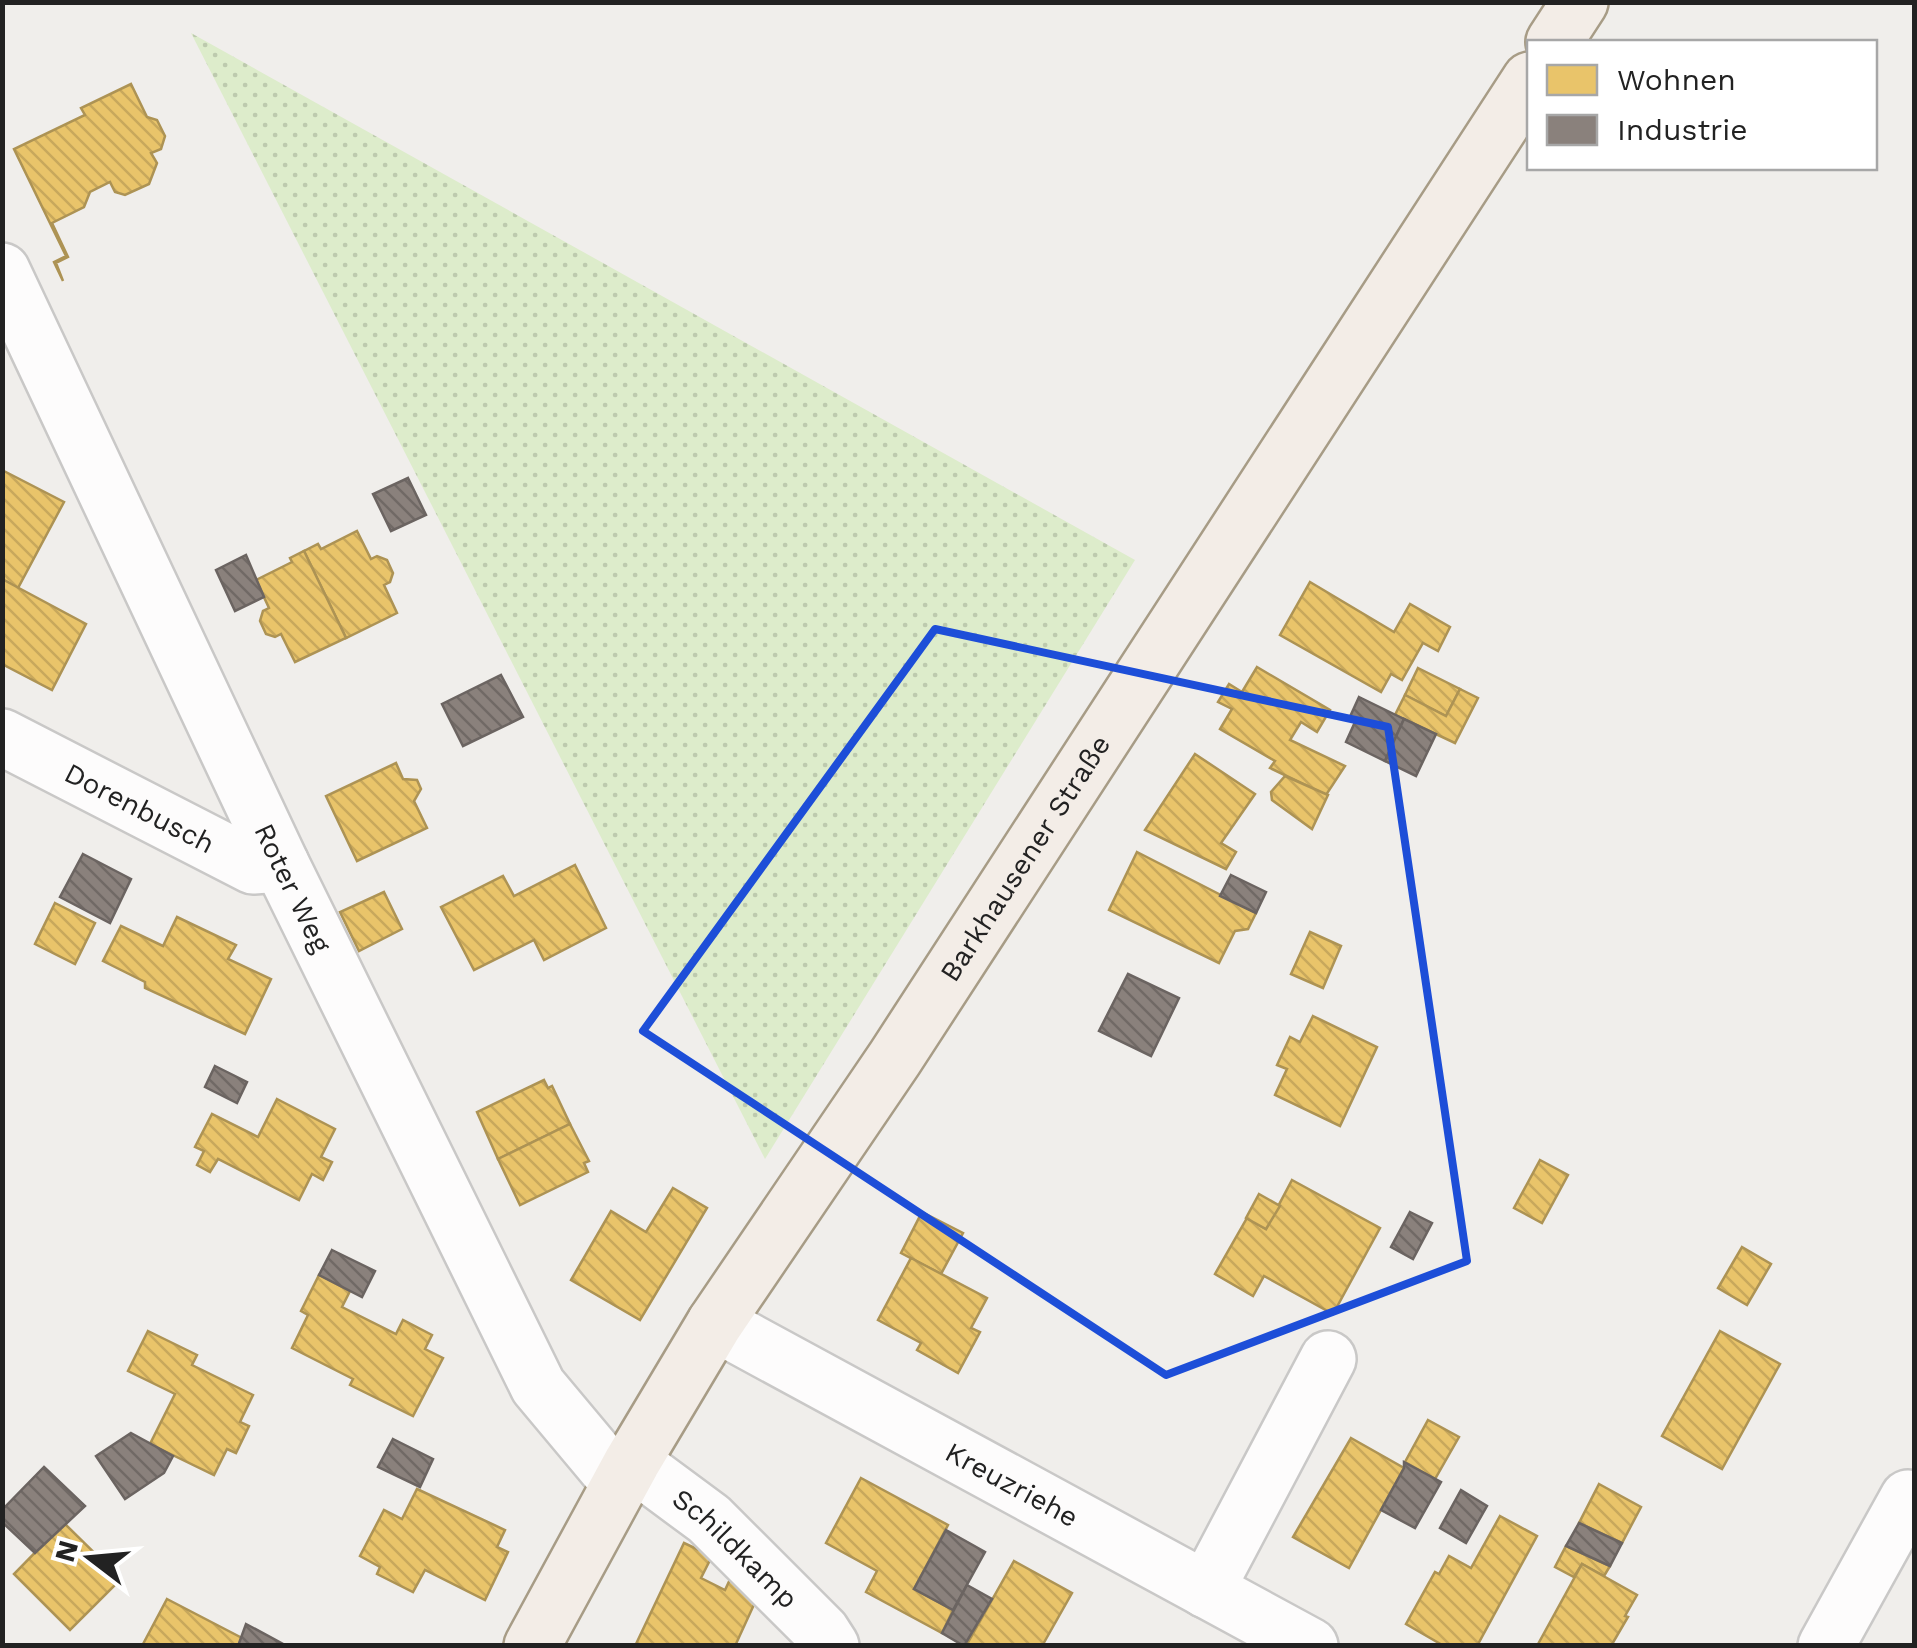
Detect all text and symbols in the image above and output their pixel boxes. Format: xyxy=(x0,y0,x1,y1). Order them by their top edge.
legend xyxy=(1527,40,1877,170)
text: Wohnen xyxy=(1617,62,1736,97)
text: Industrie xyxy=(1617,112,1748,147)
street label: Barkhausener Straße xyxy=(933,729,1117,988)
street label: Dorenbusch xyxy=(59,756,220,860)
street label: Roter Weg xyxy=(247,818,338,958)
street label: Kreuzriehe xyxy=(940,1435,1084,1534)
street label: Schildkamp xyxy=(666,1482,805,1615)
north arrow xyxy=(40,1508,140,1608)
text: N xyxy=(48,1537,85,1566)

